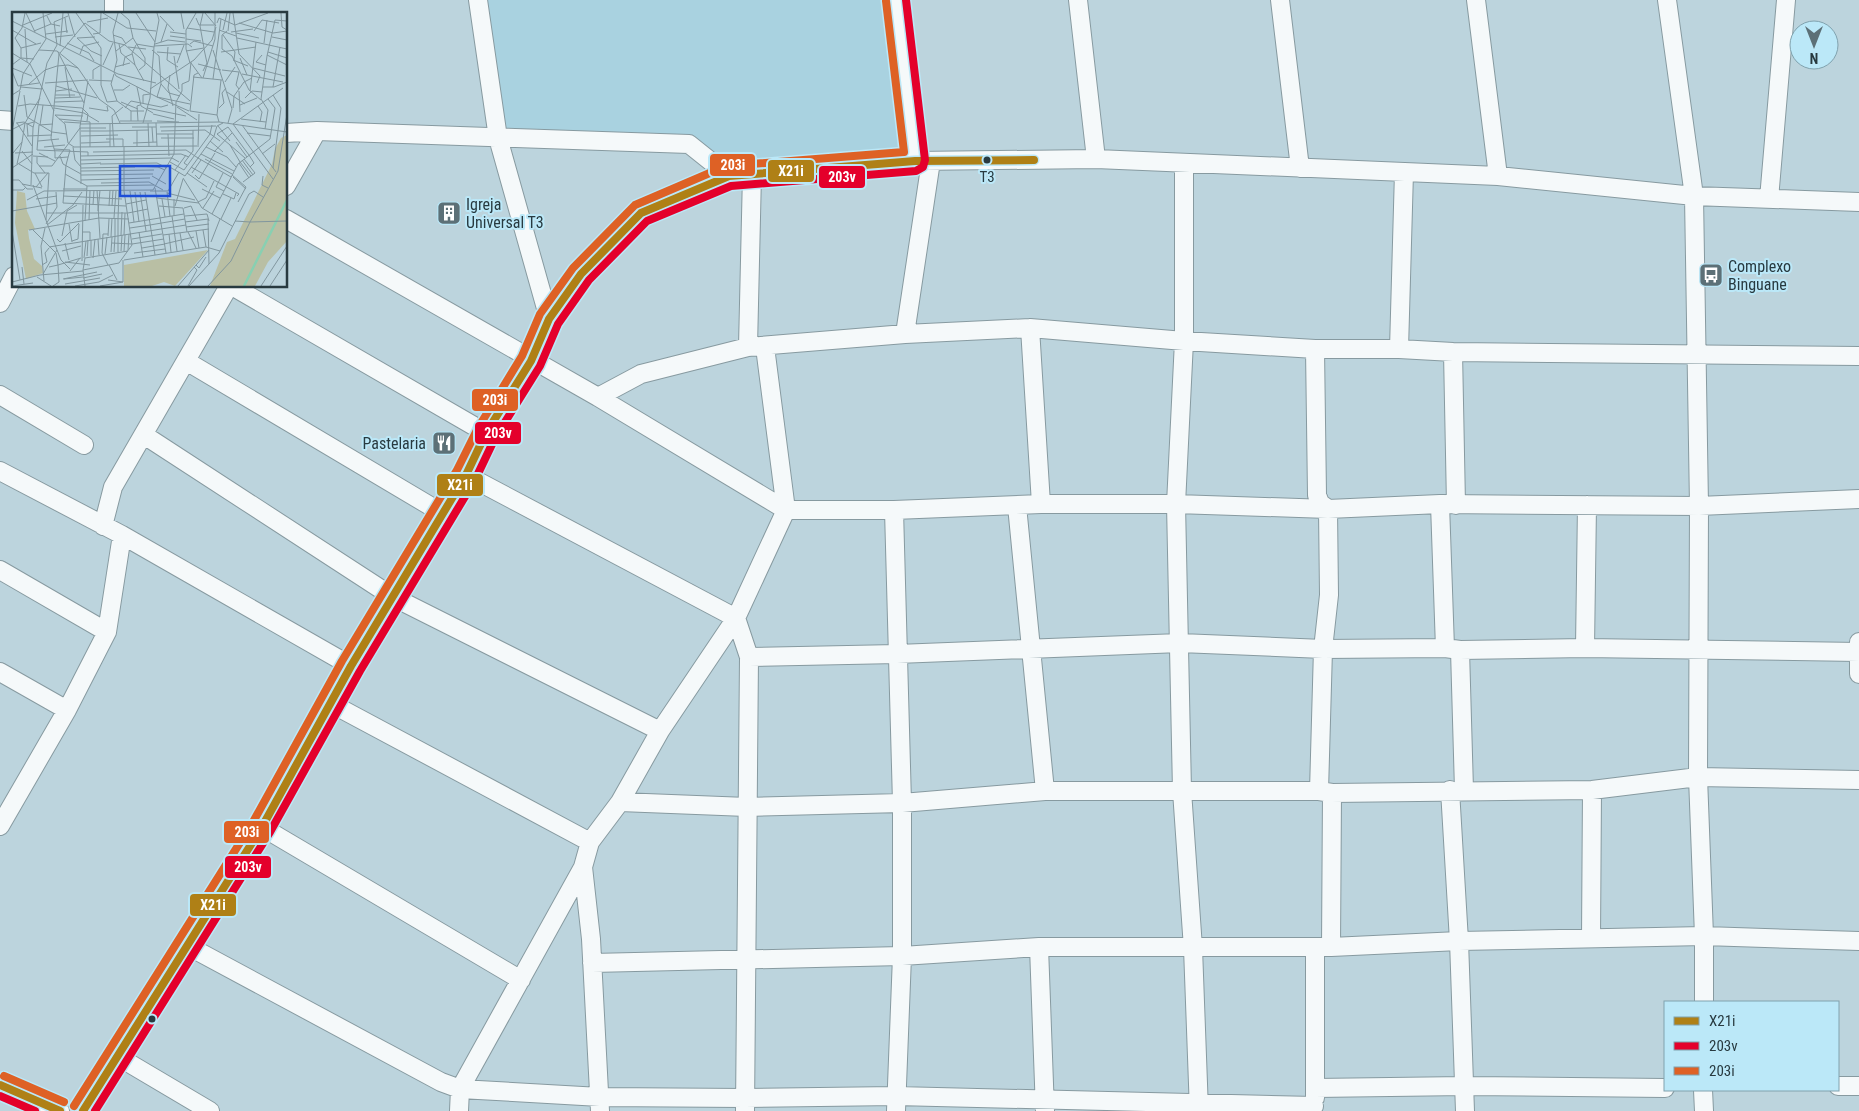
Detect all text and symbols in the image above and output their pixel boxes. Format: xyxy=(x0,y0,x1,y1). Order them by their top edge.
inset map xyxy=(12,12,288,288)
north arrow xyxy=(1789,20,1839,70)
text: N xyxy=(1810,50,1818,66)
line badge: 203i xyxy=(709,153,756,177)
marker: T3 xyxy=(982,155,992,165)
text: 203i xyxy=(721,157,745,173)
line badge: X21i xyxy=(767,159,815,183)
text: X21i xyxy=(778,163,804,179)
line badge: 203v xyxy=(818,165,866,189)
place label: T3 xyxy=(979,168,995,186)
text: 203v xyxy=(828,169,856,185)
place label: Igreja Universal T3 xyxy=(466,195,544,232)
building icon: Igreja Universal T3 xyxy=(436,200,462,226)
place label: Complexo Binguane xyxy=(1728,257,1791,294)
bus stop icon: Complexo Binguane xyxy=(1698,262,1724,288)
line badge: 203i xyxy=(471,388,519,412)
text: 203i xyxy=(483,392,507,408)
line badge: 203v xyxy=(474,421,522,445)
text: 203v xyxy=(484,425,512,441)
restaurant icon: Pastelaria xyxy=(431,430,457,456)
place label: Pastelaria xyxy=(362,434,426,453)
line badge: X21i xyxy=(436,473,484,497)
text: X21i xyxy=(447,477,473,493)
line badge: 203i xyxy=(223,820,270,844)
text: 203i xyxy=(235,824,259,840)
line badge: 203v xyxy=(224,855,272,879)
text: 203v xyxy=(234,859,262,875)
line badge: X21i xyxy=(189,893,237,917)
text: X21i xyxy=(200,897,226,913)
legend xyxy=(1664,1001,1839,1091)
text: X21i xyxy=(1709,1012,1736,1030)
unlabelled marker xyxy=(147,1014,157,1024)
text: 203v xyxy=(1709,1037,1738,1055)
text: 203i xyxy=(1709,1062,1735,1080)

